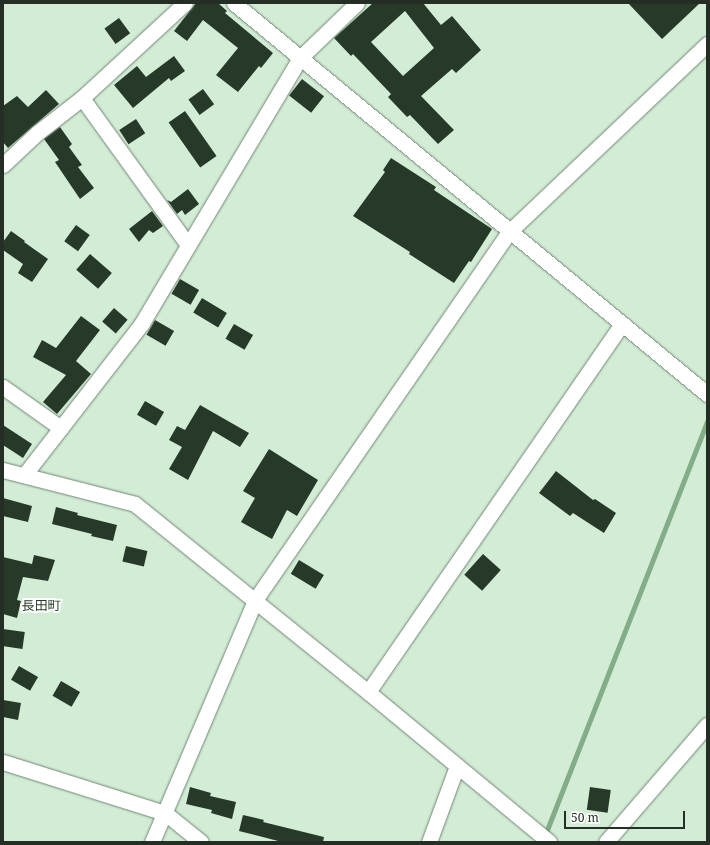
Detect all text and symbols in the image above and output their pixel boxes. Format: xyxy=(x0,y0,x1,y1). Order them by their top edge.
district label: 長田町 xyxy=(22,597,60,613)
scale bar xyxy=(566,803,687,829)
text: 50 m xyxy=(571,809,599,826)

